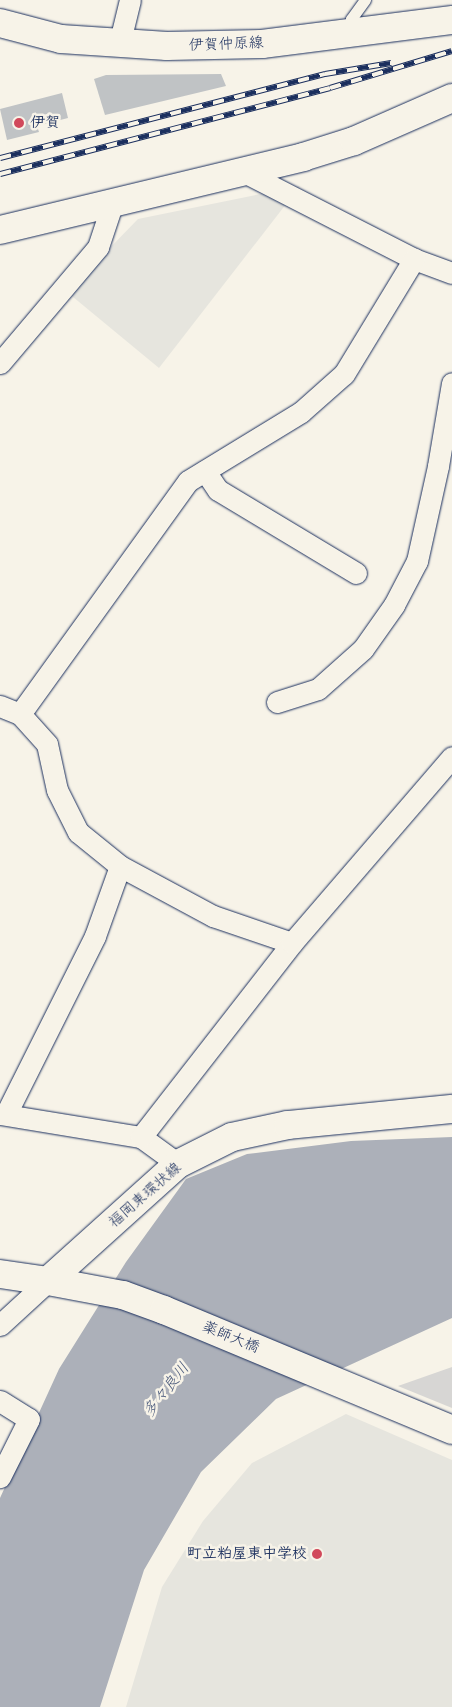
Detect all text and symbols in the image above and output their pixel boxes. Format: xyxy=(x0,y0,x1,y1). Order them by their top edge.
street label: 伊賀仲原線 xyxy=(188,34,264,54)
place label: 伊賀 xyxy=(30,114,60,132)
marker: 伊賀 xyxy=(12,116,26,130)
street label: 福岡東環状線 xyxy=(105,1159,185,1231)
street label: 薬師大橋 xyxy=(200,1317,262,1357)
water label: 多々良川 xyxy=(139,1359,193,1421)
place label: 町立粕屋東中学校 xyxy=(187,1545,307,1563)
marker: 町立粕屋東中学校 xyxy=(311,1548,323,1560)

